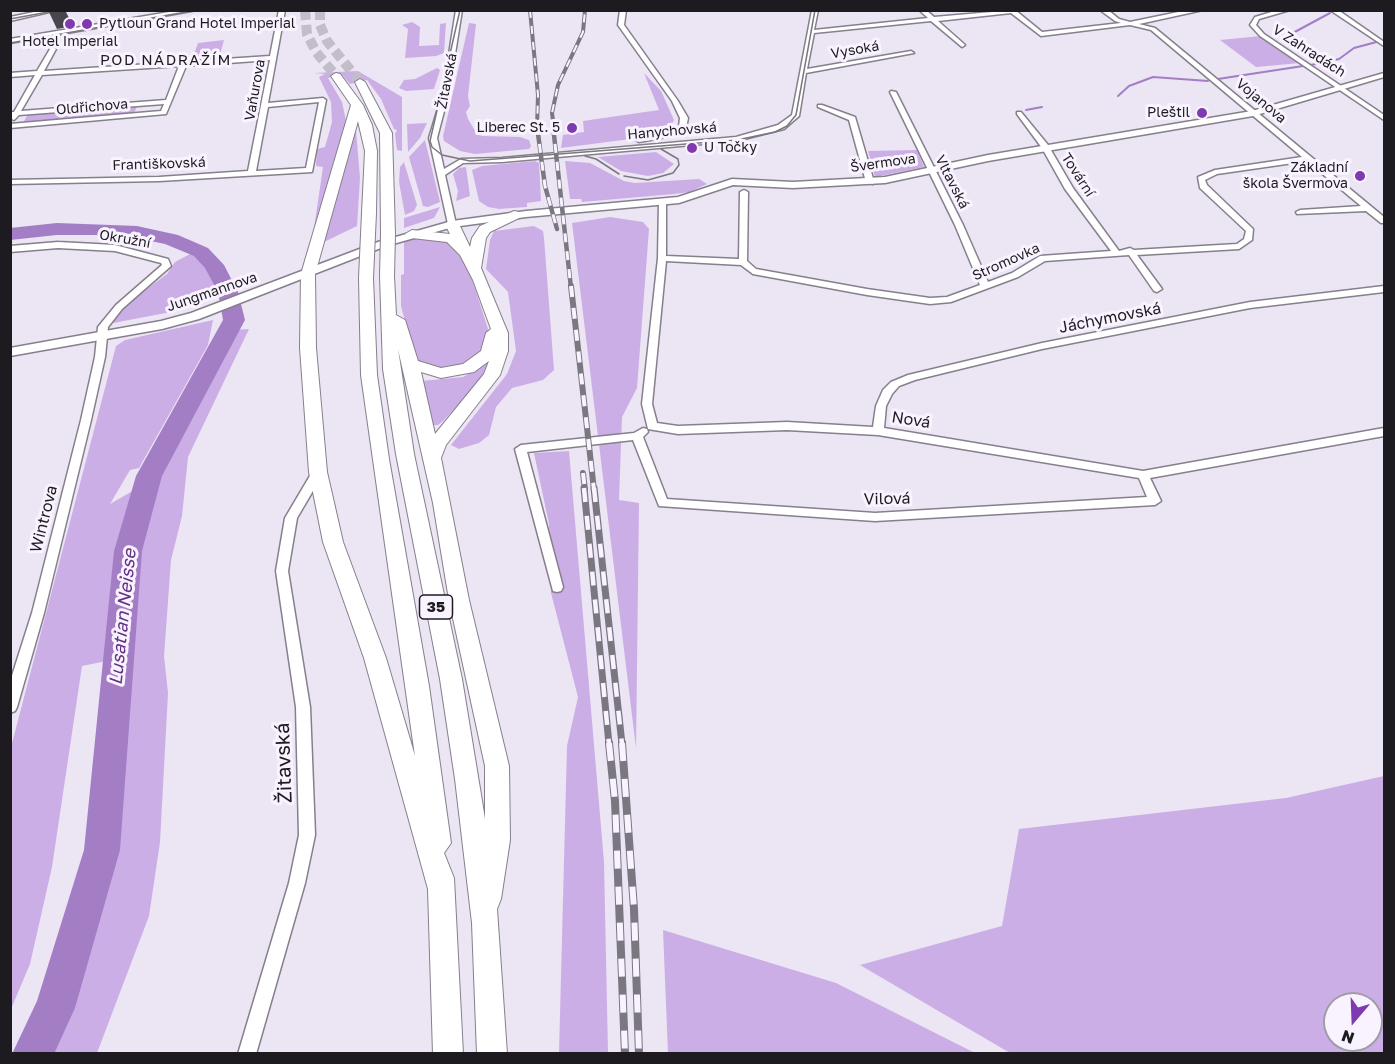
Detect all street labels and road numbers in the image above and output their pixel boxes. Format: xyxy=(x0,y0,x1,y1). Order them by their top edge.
street label: V Zahradách xyxy=(1269,21,1349,81)
street label: Vysoká xyxy=(830,37,880,63)
street label: Žitavská xyxy=(433,52,461,110)
street label: Vaňurova xyxy=(241,58,269,122)
street label: Vojanova xyxy=(1232,75,1290,127)
street label: Oldřichova xyxy=(55,95,129,119)
street label: Hanychovská xyxy=(627,119,717,143)
street label: Švermova xyxy=(849,150,917,176)
street label: Tovární xyxy=(1058,150,1098,200)
street label: Vltavská xyxy=(931,152,973,212)
street label: Františkovská xyxy=(112,154,206,174)
street label: Okružní xyxy=(98,226,152,252)
street label: Stromovka xyxy=(970,240,1042,284)
street label: Jungmannova xyxy=(165,269,259,315)
street label: Jáchymovská xyxy=(1057,299,1163,337)
street label: Nová xyxy=(890,407,932,433)
street label: Wintrova xyxy=(26,483,62,555)
street label: Vilová xyxy=(863,489,911,509)
road number: 35 xyxy=(420,595,452,619)
street label: Žitavská xyxy=(271,722,297,804)

